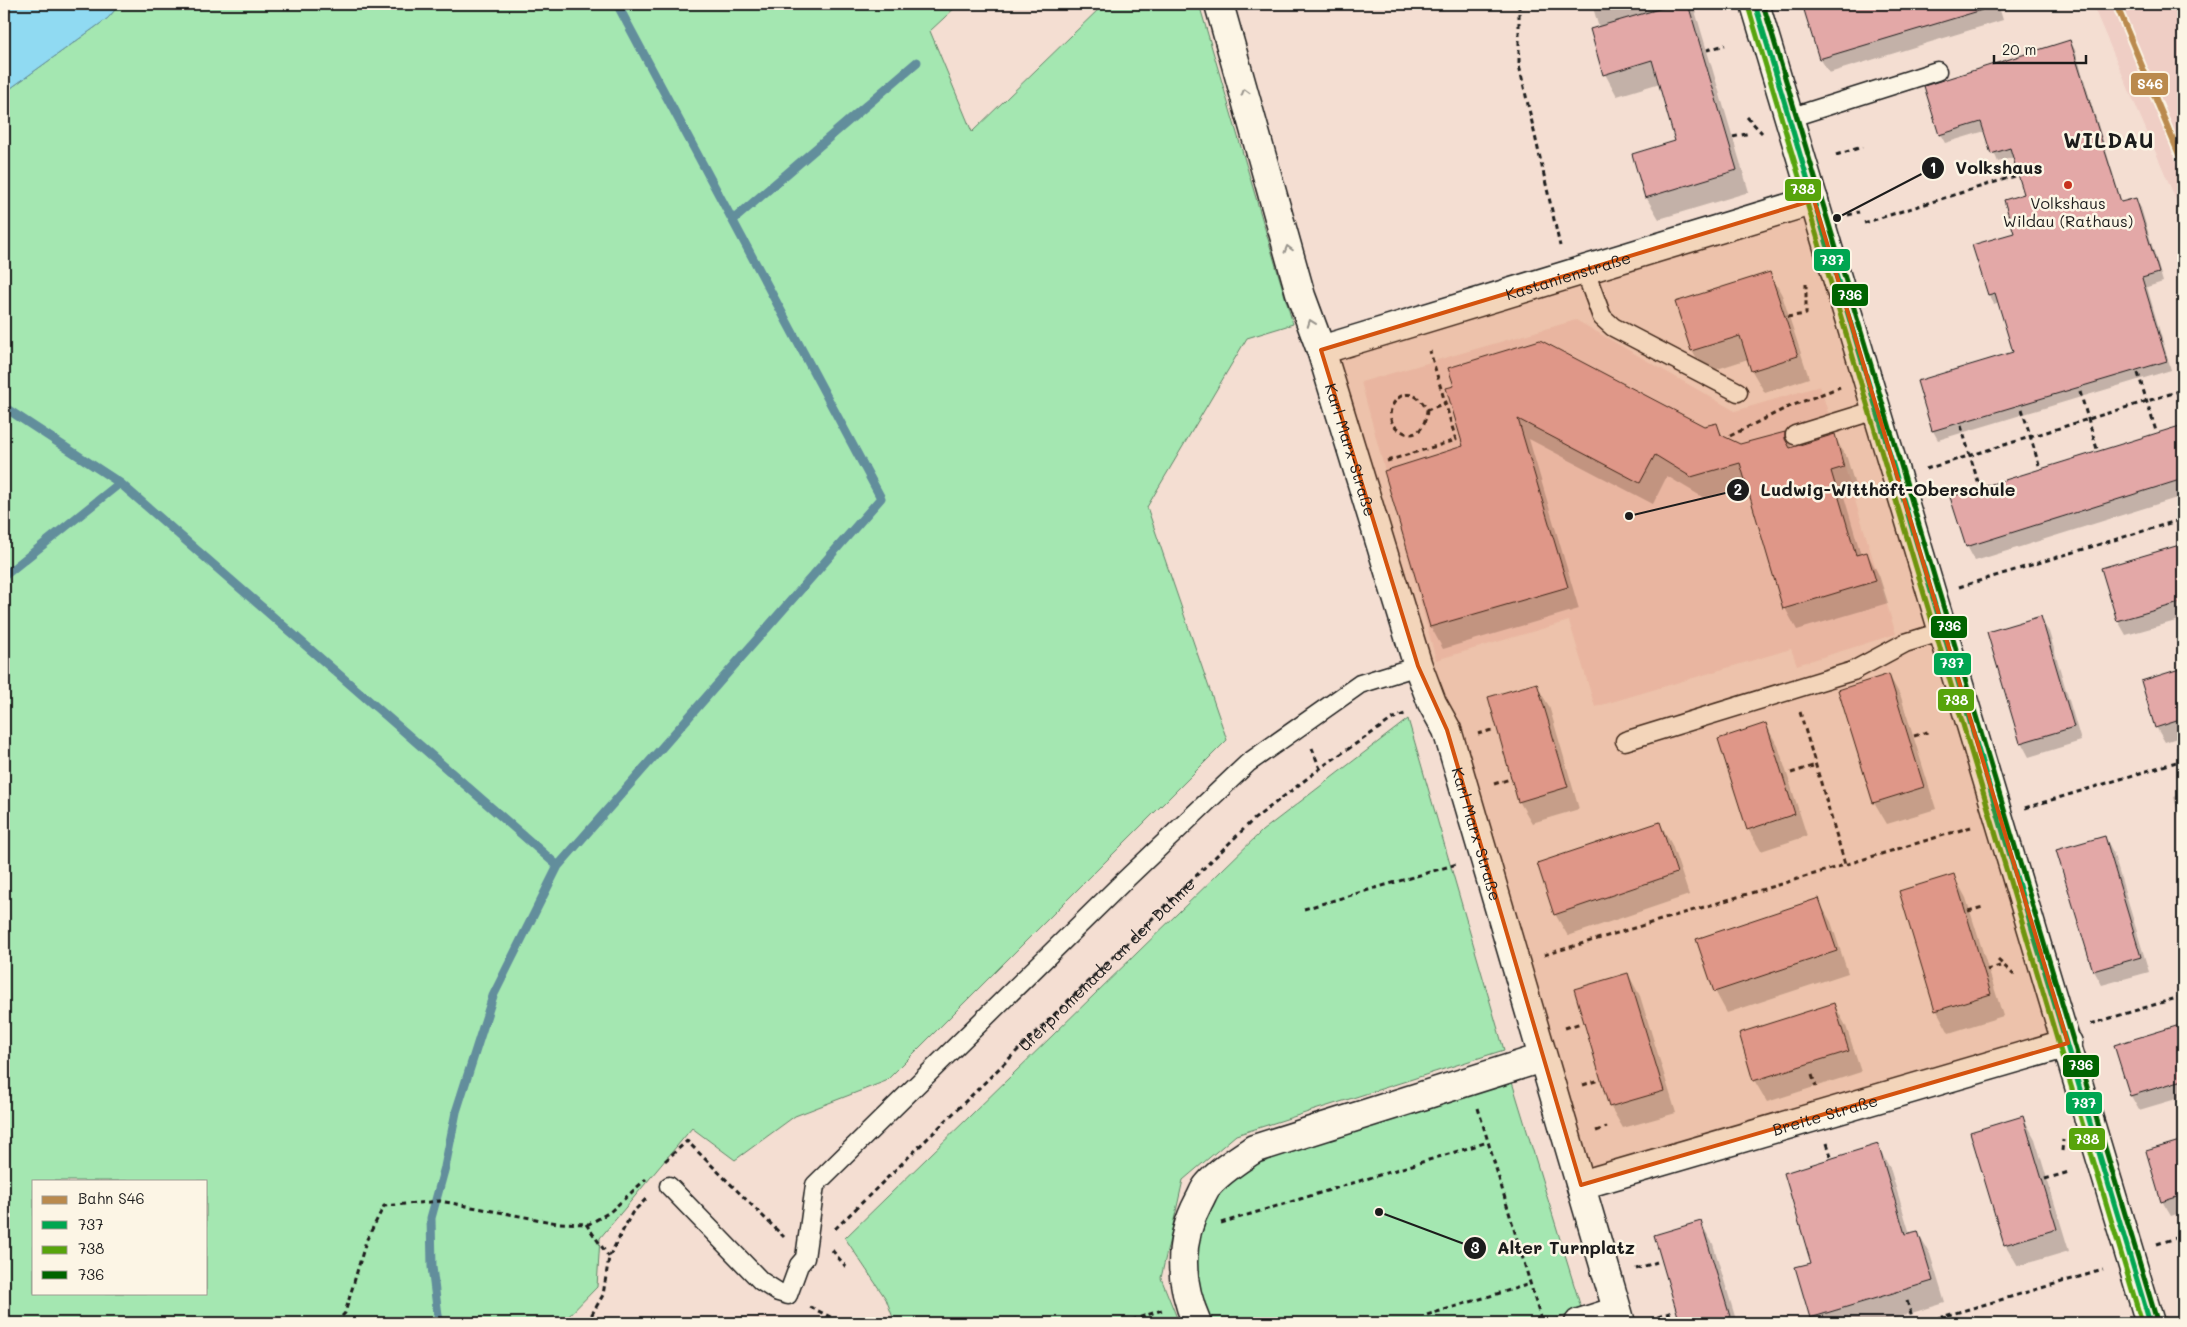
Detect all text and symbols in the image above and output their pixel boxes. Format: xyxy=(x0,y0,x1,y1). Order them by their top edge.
scale bar xyxy=(1994,32,2087,64)
text: 20 m xyxy=(2002,39,2036,59)
line badge: S46 xyxy=(2130,72,2169,96)
text: S46 xyxy=(2137,74,2163,93)
one-way arrow xyxy=(1240,88,1250,97)
district label: WILDAU xyxy=(2063,126,2155,153)
callout: Volkshaus xyxy=(1920,152,2053,185)
text: Volkshaus xyxy=(1955,155,2043,179)
text: 1 xyxy=(1930,157,1936,177)
line badge: 738 xyxy=(1784,178,1822,202)
text: 738 xyxy=(1791,179,1816,198)
marker: Volkshaus Wildau (Rathaus) xyxy=(2062,179,2074,191)
place label: Volkshaus Wildau (Rathaus) xyxy=(2003,192,2133,231)
one-way arrow xyxy=(1284,245,1294,253)
street label: Kastanienstraße xyxy=(1503,246,1633,304)
line badge: 737 xyxy=(1813,248,1851,272)
text: 737 xyxy=(1820,250,1844,269)
line badge: 736 xyxy=(1831,283,1869,307)
text: 736 xyxy=(1838,285,1862,304)
one-way arrow xyxy=(1307,319,1317,328)
street label: Karl-Marx-Straße xyxy=(1321,380,1382,519)
callout: Ludwig-Witthöft-Oberschule xyxy=(1725,473,2025,506)
text: Ludwig-Witthöft-Oberschule xyxy=(1761,477,2016,501)
text: 2 xyxy=(1734,479,1742,499)
line badge: 736 xyxy=(1930,615,1968,639)
text: 736 xyxy=(1937,616,1961,635)
line badge: 737 xyxy=(1933,652,1972,676)
text: 737 xyxy=(1940,653,1964,672)
line badge: 738 xyxy=(1937,688,1975,712)
text: 738 xyxy=(1944,690,1969,709)
street label: Karl-Marx-Straße xyxy=(1448,764,1507,903)
street label: Uferpromenade an der Dahme xyxy=(1013,873,1199,1055)
line badge: 736 xyxy=(2062,1054,2100,1078)
text: 736 xyxy=(2069,1055,2093,1074)
street label: Breite Straße xyxy=(1770,1089,1880,1139)
line badge: 737 xyxy=(2065,1091,2103,1115)
text: 737 xyxy=(2072,1093,2096,1112)
line badge: 738 xyxy=(2068,1127,2106,1151)
text: 738 xyxy=(2075,1129,2100,1148)
legend xyxy=(32,1180,208,1294)
text: Bahn S46 xyxy=(78,1188,145,1208)
text: 737 xyxy=(78,1214,103,1234)
callout: Alter Turnplatz xyxy=(1462,1231,1646,1264)
text: Alter Turnplatz xyxy=(1497,1235,1635,1259)
text: 3 xyxy=(1470,1237,1480,1257)
text: 738 xyxy=(78,1238,104,1258)
text: 736 xyxy=(78,1264,104,1284)

